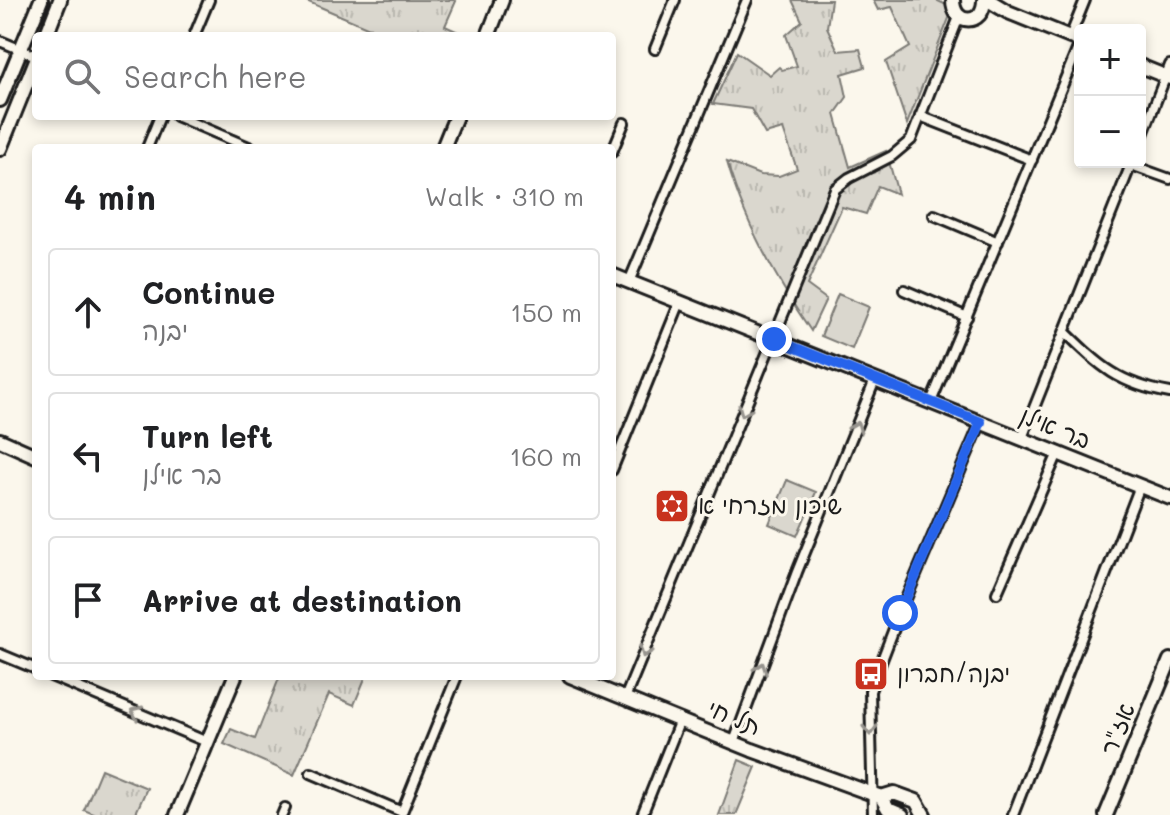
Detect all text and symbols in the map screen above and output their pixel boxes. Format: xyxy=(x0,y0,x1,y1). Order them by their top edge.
map controls xyxy=(1074,24,1146,168)
button: + xyxy=(1074,24,1146,96)
search box xyxy=(32,32,616,120)
icon: search xyxy=(60,54,104,98)
text: Search here xyxy=(124,56,307,96)
button: − xyxy=(1074,96,1146,168)
text: 4 min xyxy=(64,174,156,219)
text: Walk · 310 m xyxy=(425,179,584,213)
text: Continue xyxy=(142,272,275,312)
icon: ahead xyxy=(66,290,110,334)
text: 150 m xyxy=(510,295,582,329)
text: יבנה xyxy=(142,313,188,347)
route end xyxy=(756,321,792,357)
street label: בר אילן xyxy=(1016,398,1095,455)
one-way arrow xyxy=(737,403,754,417)
text: Turn left xyxy=(142,416,273,456)
one-way arrow xyxy=(846,421,863,435)
icon: left xyxy=(66,434,110,478)
text: 160 m xyxy=(510,439,582,473)
text: בר אילן xyxy=(142,457,222,491)
synagogue icon: שיכון מזרחי א xyxy=(653,487,691,525)
place label: שיכון מזרחי א xyxy=(698,489,842,520)
icon: arrive xyxy=(66,578,110,622)
text: Arrive at destination xyxy=(142,580,462,620)
route start xyxy=(882,595,918,631)
one-way arrow xyxy=(638,644,654,658)
bus stop icon: יבנה/חברון xyxy=(852,655,890,693)
place label: יבנה/חברון xyxy=(897,657,1010,689)
one-way arrow xyxy=(751,662,767,676)
street label: תל חי xyxy=(703,692,766,741)
street label: אז"ר xyxy=(1092,698,1141,759)
one-way arrow xyxy=(129,705,144,721)
one-way arrow xyxy=(862,724,879,737)

